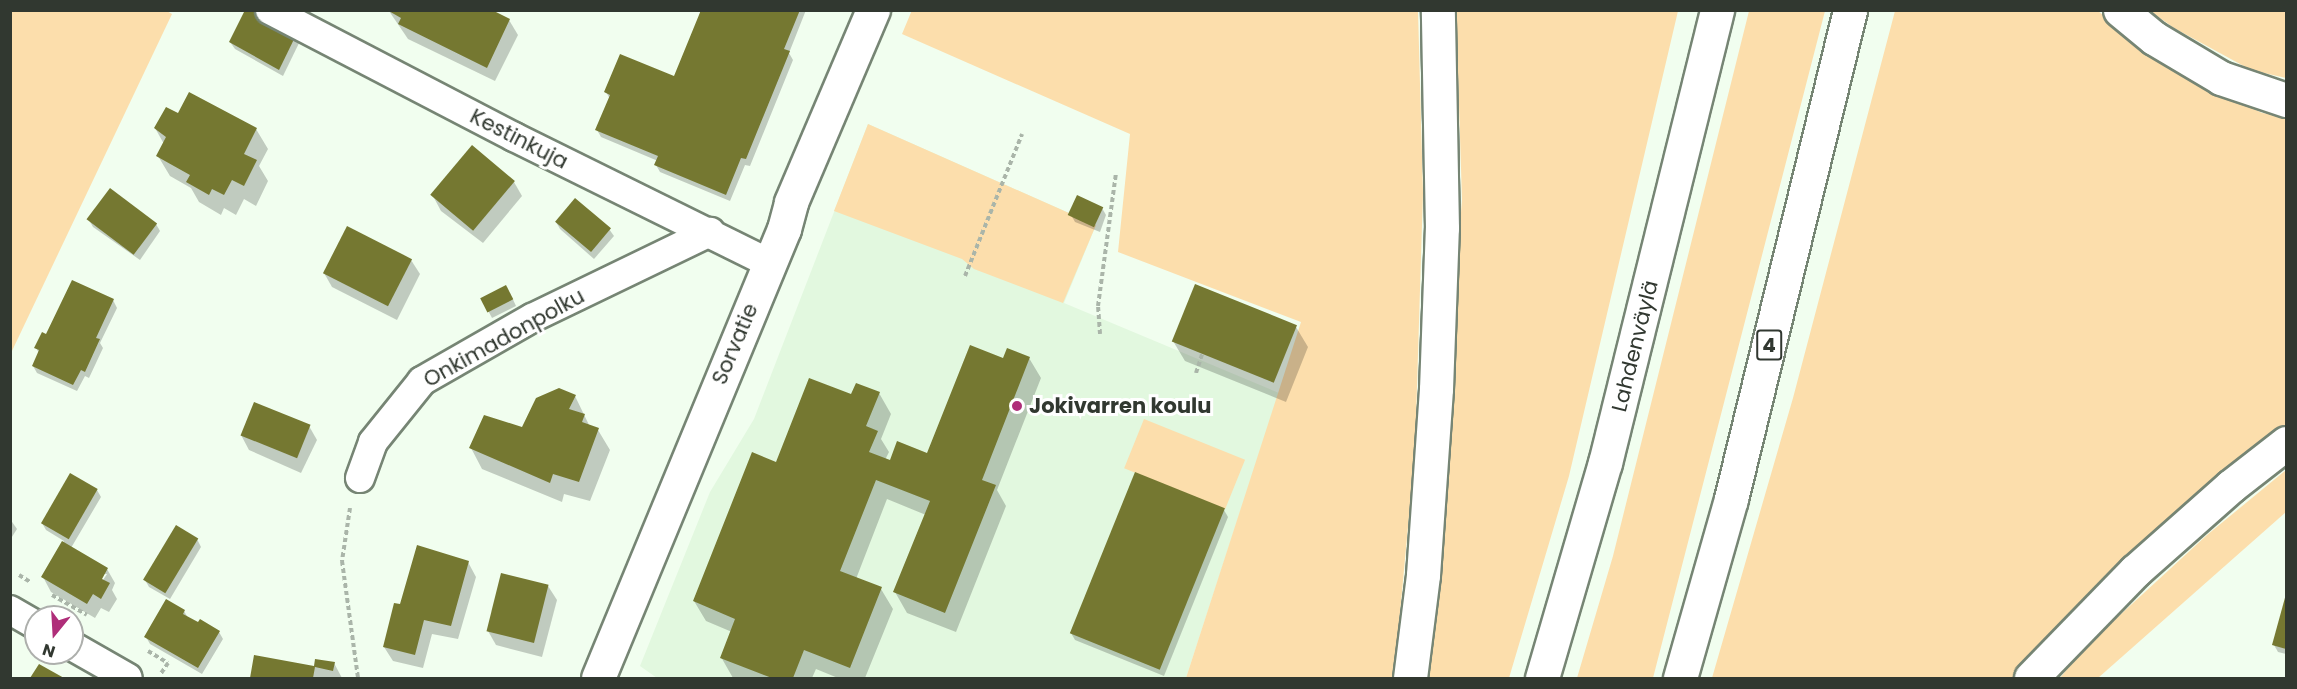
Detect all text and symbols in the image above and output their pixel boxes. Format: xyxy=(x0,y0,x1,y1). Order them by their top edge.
street label: Kestinkuja xyxy=(466,104,572,174)
street label: Lahdenväylä xyxy=(1607,278,1663,414)
street label: Onkimadonpolku xyxy=(419,283,589,393)
street label: Sorvatie xyxy=(707,300,763,388)
road number: 4 xyxy=(1756,328,1782,362)
place label: Jokivarren koulu xyxy=(1029,393,1211,419)
marker: Jokivarren koulu xyxy=(1010,399,1024,413)
north arrow xyxy=(24,605,84,665)
text: N xyxy=(40,638,58,663)

